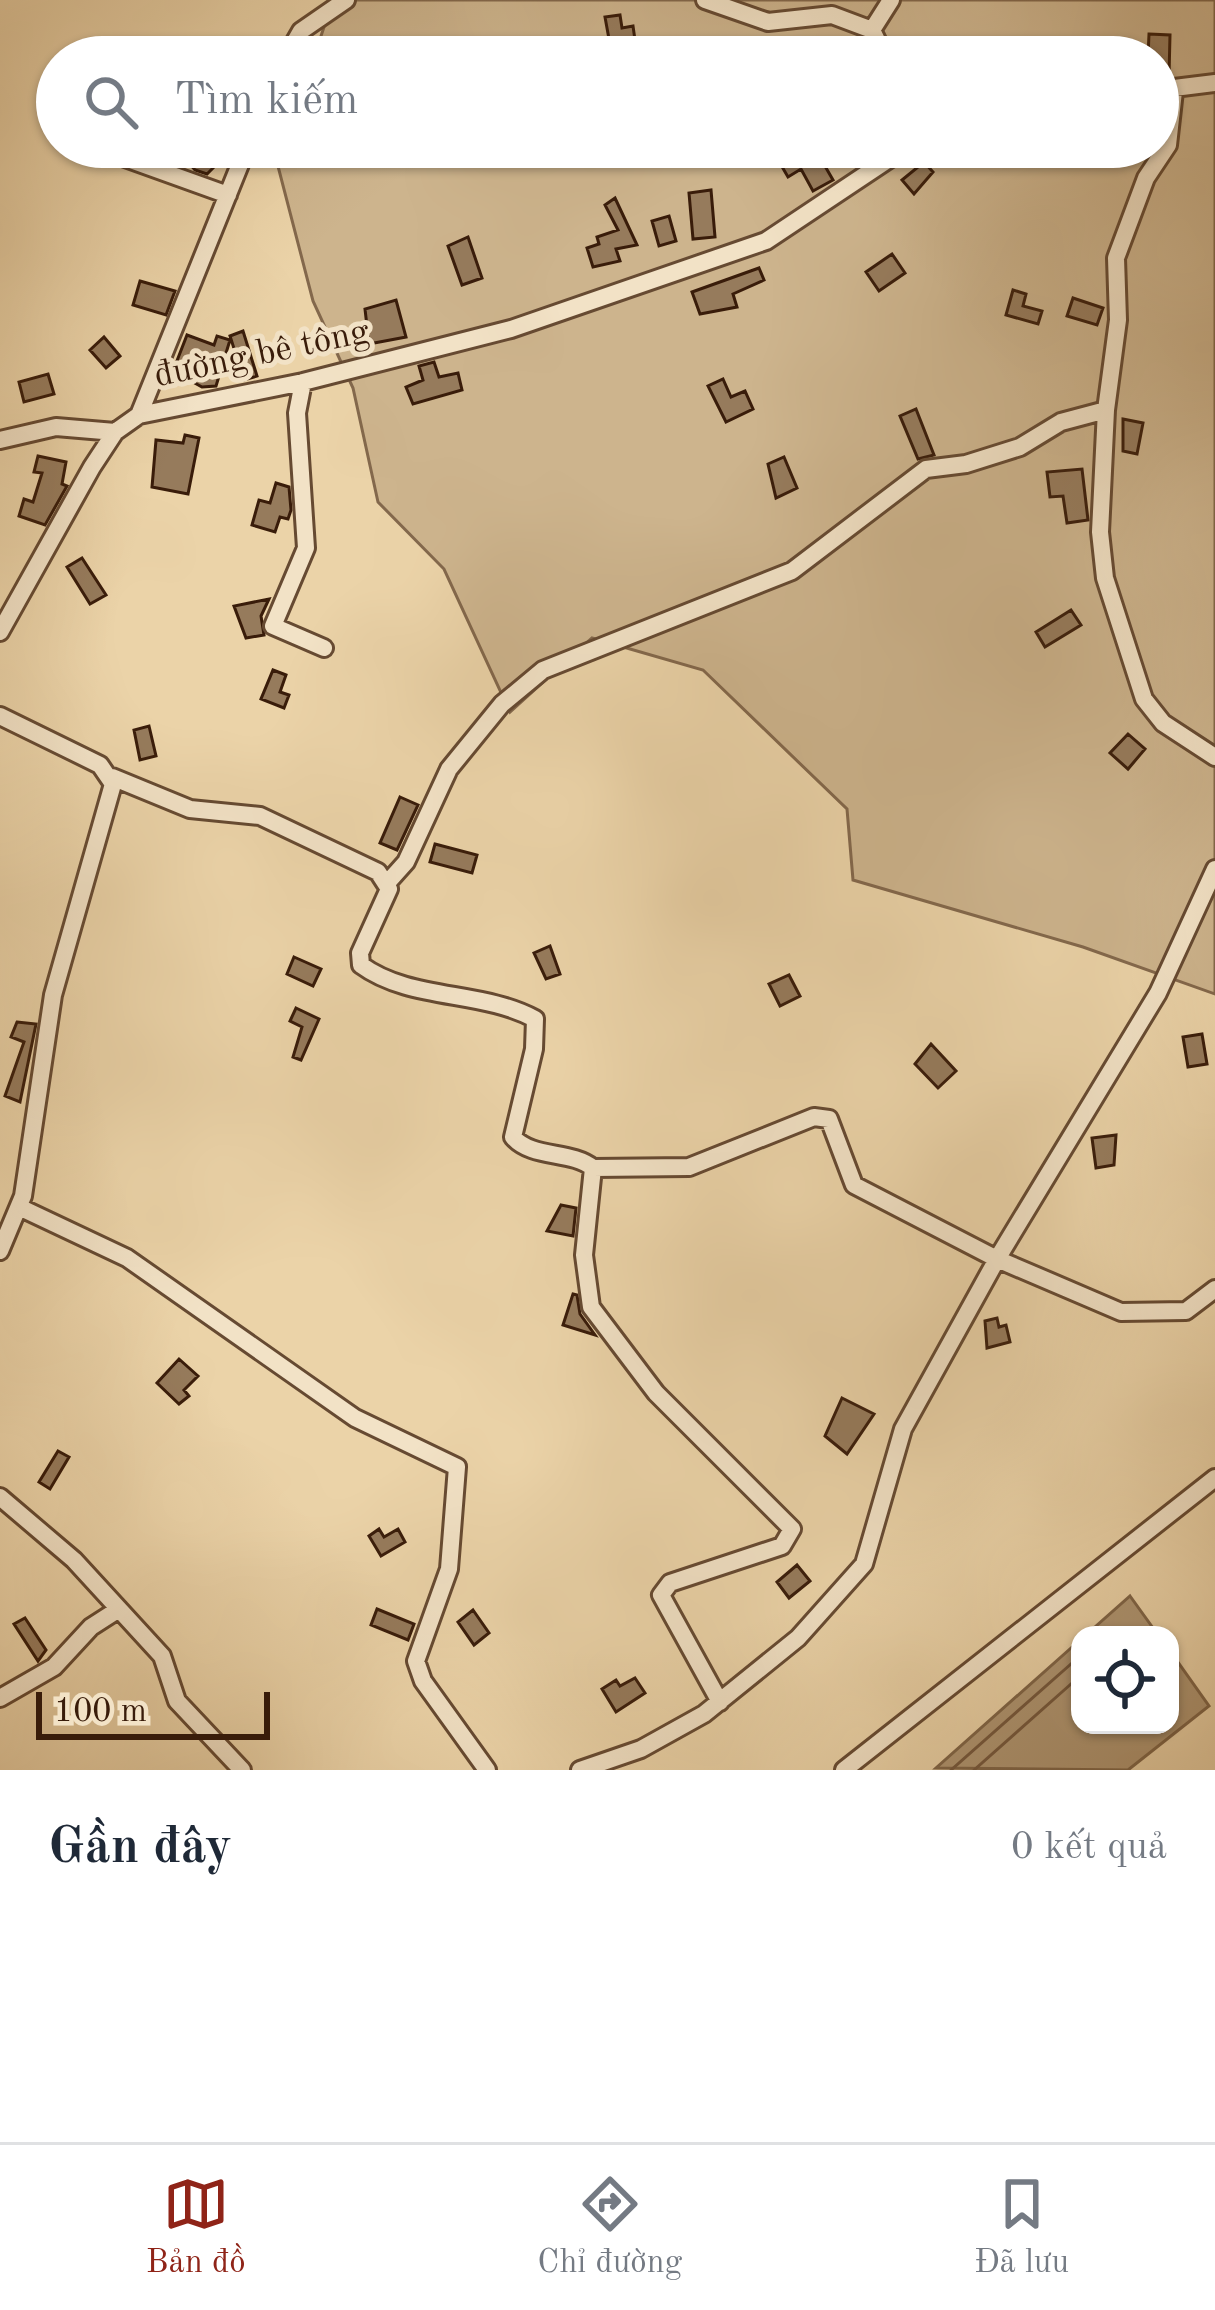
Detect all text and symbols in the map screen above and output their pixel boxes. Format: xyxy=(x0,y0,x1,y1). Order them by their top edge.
search box xyxy=(36,36,1179,168)
icon: search xyxy=(78,69,144,135)
text: Tìm kiếm xyxy=(174,79,359,124)
street label: đường bê tông xyxy=(151,314,374,395)
map controls xyxy=(1071,1626,1179,1734)
button: locate xyxy=(1071,1626,1179,1734)
scale bar xyxy=(36,1686,270,1739)
text: 100 m xyxy=(54,1696,147,1729)
text: Gần đây xyxy=(48,1823,232,1874)
text: 0 kết quả xyxy=(1011,1828,1167,1867)
tab: Bản đồ xyxy=(146,2171,246,2284)
tab: Chỉ đường xyxy=(537,2171,682,2284)
tab: Đã lưu xyxy=(974,2171,1069,2284)

